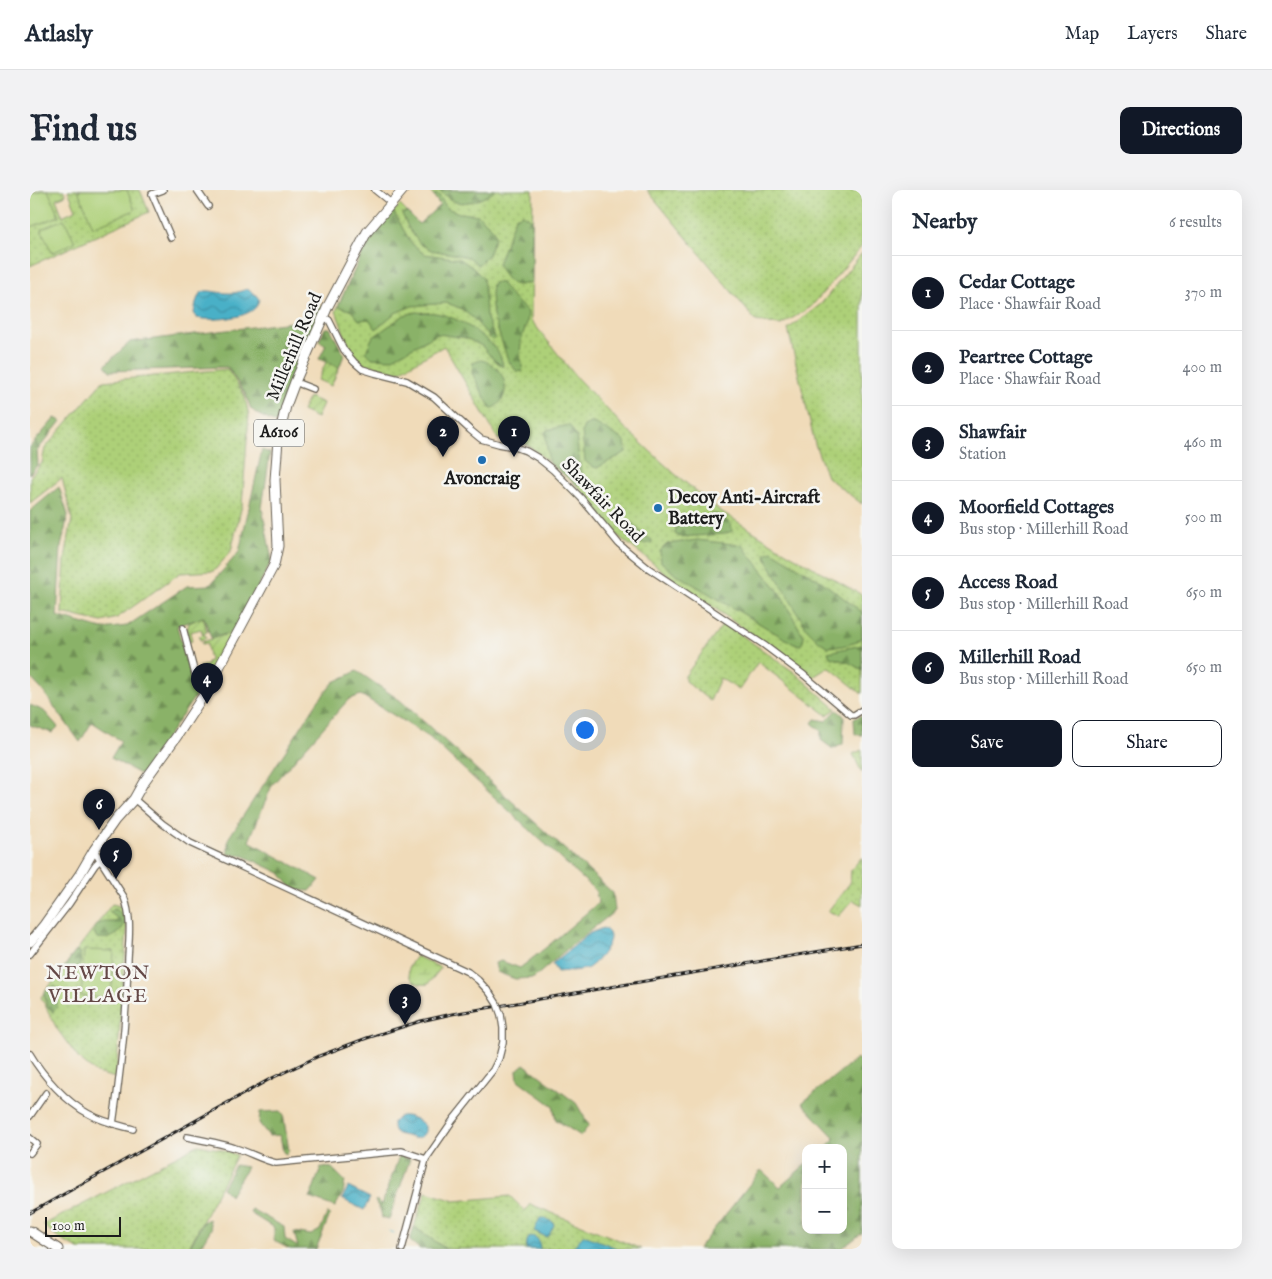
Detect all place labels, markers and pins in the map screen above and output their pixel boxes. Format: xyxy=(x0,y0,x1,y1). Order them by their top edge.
pin: 2 xyxy=(427,416,459,457)
pin: 1 xyxy=(498,416,530,457)
marker: Avoncraig xyxy=(476,454,488,466)
place label: Avoncraig xyxy=(443,468,521,491)
place label: Decoy Anti-Aircraft Battery xyxy=(668,487,821,531)
marker: Decoy Anti-Aircraft Battery xyxy=(652,502,664,514)
pin: 4 xyxy=(191,663,223,704)
pin: 6 xyxy=(83,789,115,830)
pin: 5 xyxy=(100,838,132,879)
pin: 3 xyxy=(389,984,421,1025)

